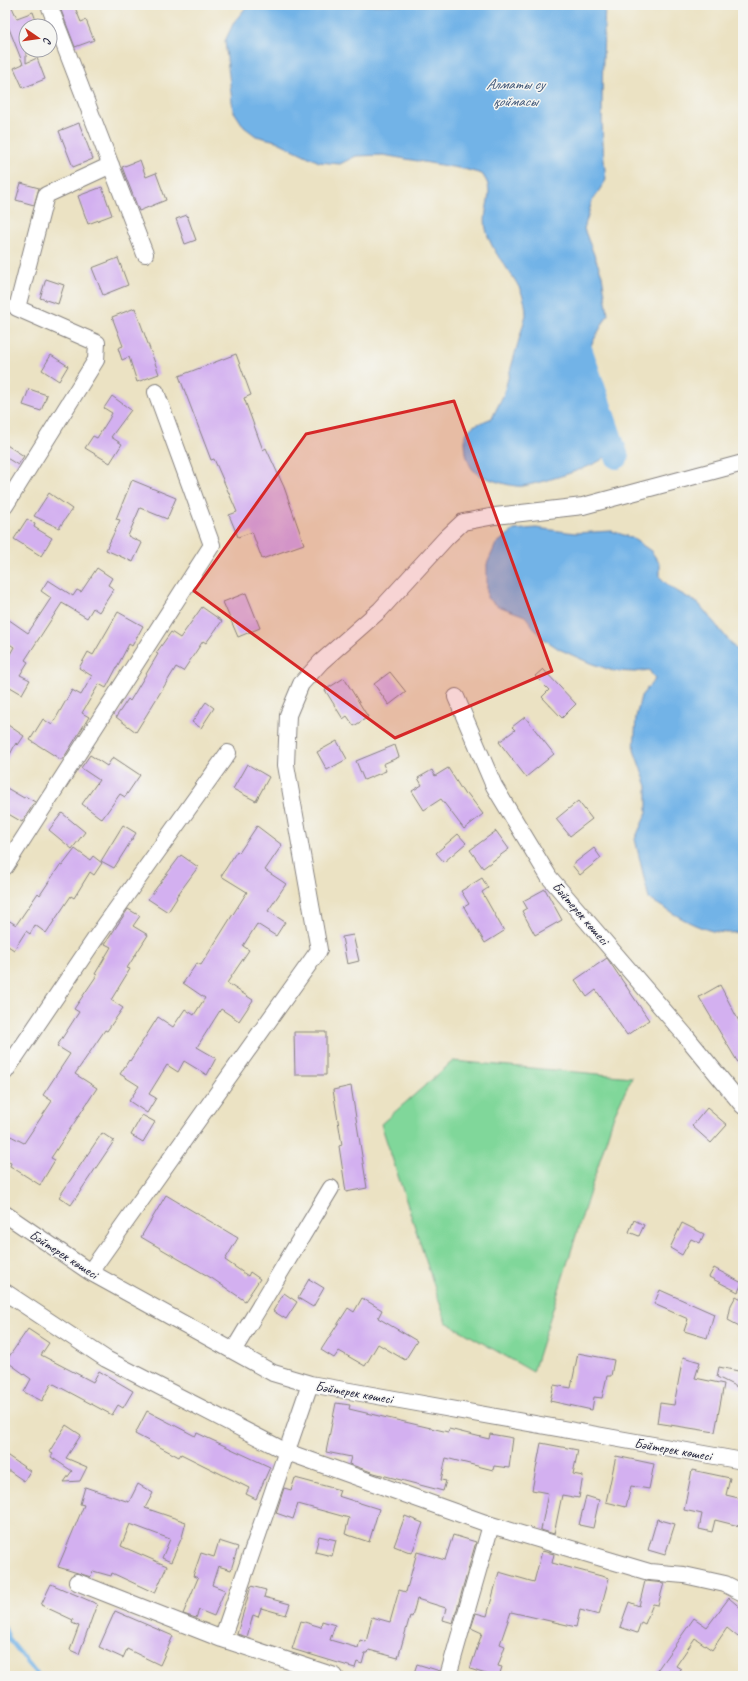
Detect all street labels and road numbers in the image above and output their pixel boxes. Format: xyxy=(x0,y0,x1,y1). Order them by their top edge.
street label: Бәйтерек көшесі xyxy=(549,878,614,950)
street label: Бәйтерек көшесі xyxy=(26,1226,103,1284)
street label: Бәйтерек көшесі xyxy=(314,1377,396,1408)
street label: Бәйтерек көшесі xyxy=(633,1434,715,1465)

